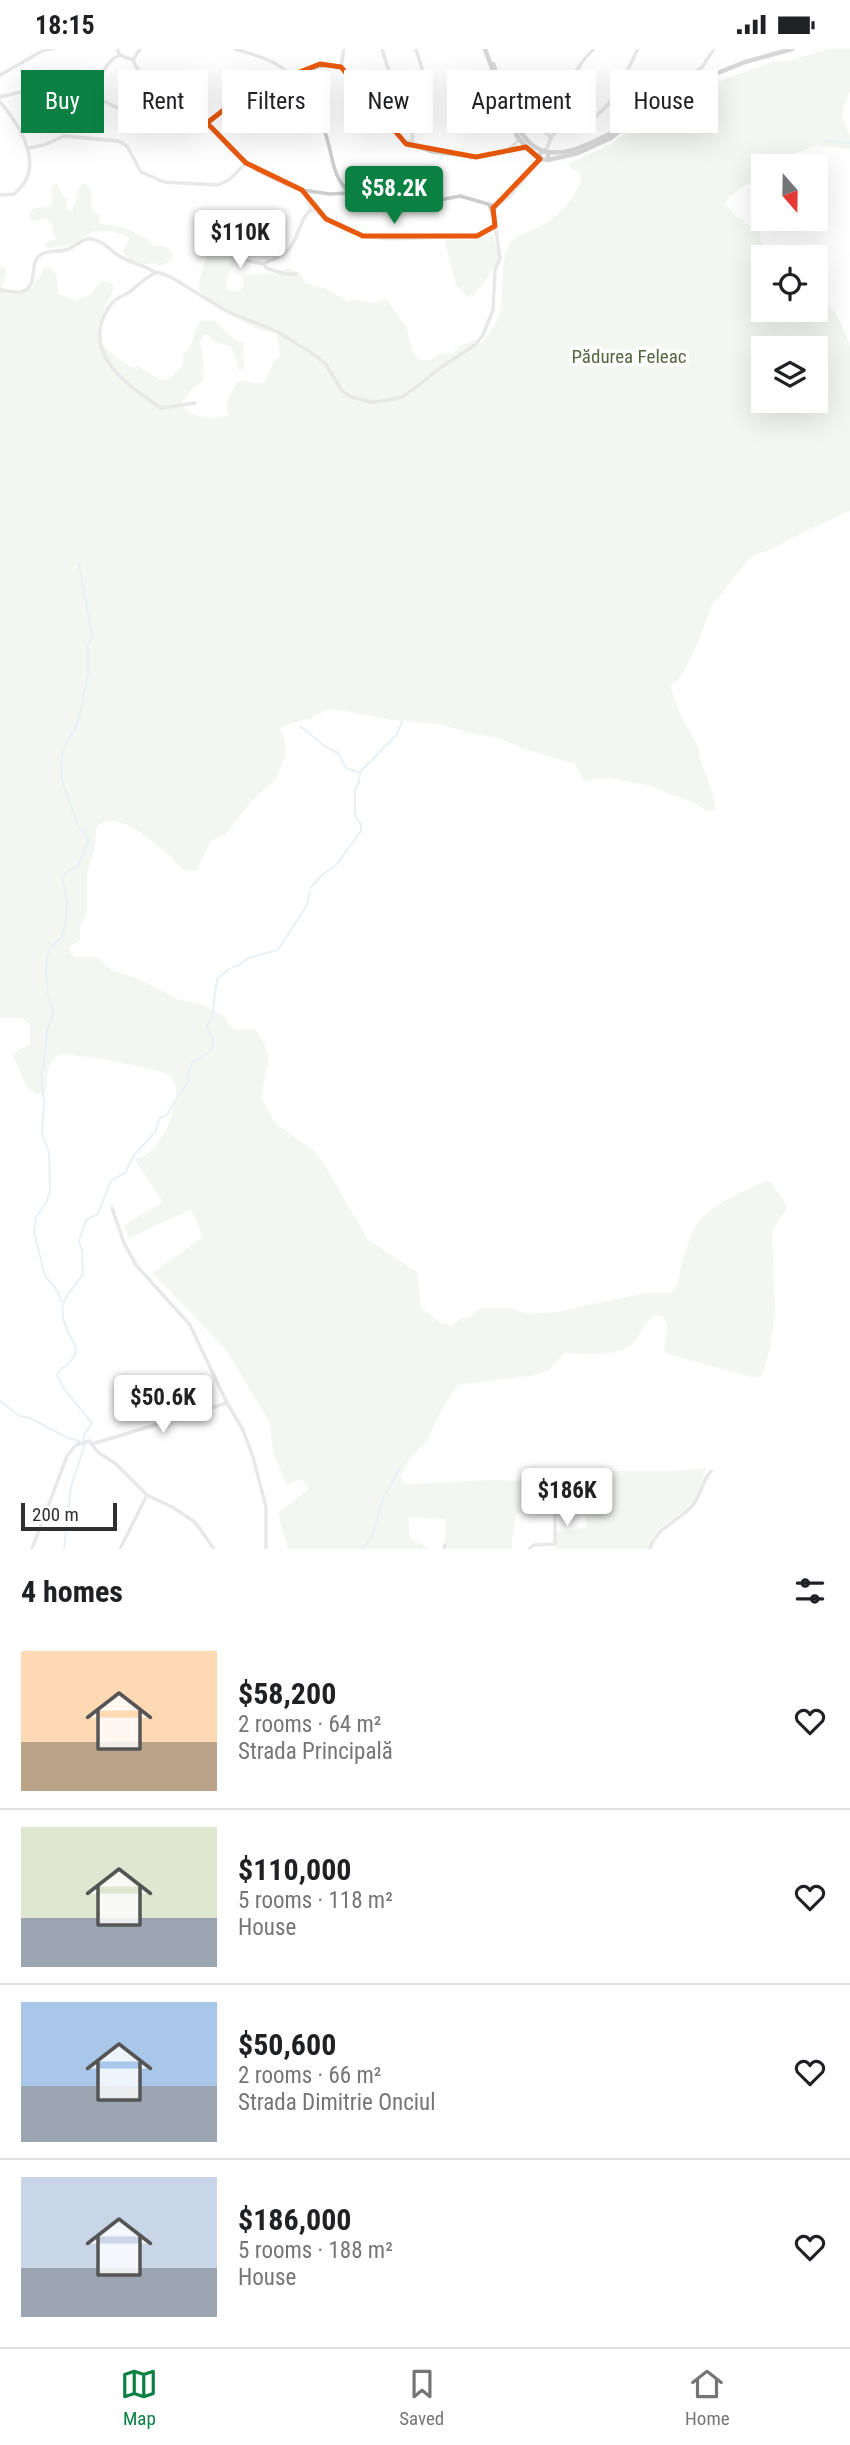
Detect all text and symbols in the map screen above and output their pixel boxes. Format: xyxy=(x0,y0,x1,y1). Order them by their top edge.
text: 18:15 xyxy=(35,10,95,40)
chip: Buy xyxy=(21,70,104,133)
chip: Rent xyxy=(118,70,208,133)
chip: Filters xyxy=(222,70,330,133)
chip: New xyxy=(344,70,433,133)
chip: Apartment xyxy=(447,70,596,133)
chip: House xyxy=(610,70,718,133)
north arrow xyxy=(751,154,828,231)
map controls xyxy=(751,154,828,413)
pin: $58.2K xyxy=(337,167,451,226)
text: $58.2K xyxy=(361,175,427,202)
pin: $110K xyxy=(191,211,289,270)
text: $110K xyxy=(210,219,270,246)
button: locate xyxy=(751,245,828,322)
button: layers xyxy=(751,336,828,413)
park label: Pădurea Feleac xyxy=(571,345,687,368)
pin: $50.6K xyxy=(106,1375,220,1435)
text: $50.6K xyxy=(130,1384,196,1411)
pin: $186K xyxy=(518,1469,616,1528)
text: $186K xyxy=(537,1477,597,1504)
scale bar xyxy=(21,1500,117,1532)
text: 200 m xyxy=(32,1503,79,1526)
icon: filters xyxy=(791,1572,829,1610)
text: 4 homes xyxy=(21,1574,123,1609)
text: $58,200 xyxy=(238,1676,336,1711)
icon: home xyxy=(77,1679,161,1763)
icon: heart xyxy=(791,1702,829,1740)
text: 2 rooms · 64 m² xyxy=(238,1711,381,1738)
text: Strada Principală xyxy=(238,1738,393,1765)
text: $110,000 xyxy=(238,1852,351,1887)
icon: home xyxy=(77,1855,161,1939)
icon: heart xyxy=(791,1878,829,1916)
text: 5 rooms · 118 m² xyxy=(238,1887,393,1914)
text: House xyxy=(238,1914,296,1941)
text: $50,600 xyxy=(238,2027,336,2062)
icon: home xyxy=(77,2030,161,2114)
icon: heart xyxy=(791,2053,829,2091)
text: 2 rooms · 66 m² xyxy=(238,2062,381,2089)
text: Strada Dimitrie Onciul xyxy=(238,2089,435,2116)
text: $186,000 xyxy=(238,2202,351,2237)
icon: home xyxy=(77,2205,161,2289)
icon: heart xyxy=(791,2228,829,2266)
text: 5 rooms · 188 m² xyxy=(238,2237,393,2264)
text: House xyxy=(238,2264,296,2291)
tab: Map xyxy=(120,2365,158,2430)
tab: Saved xyxy=(399,2365,444,2430)
tab: Home xyxy=(685,2365,730,2430)

